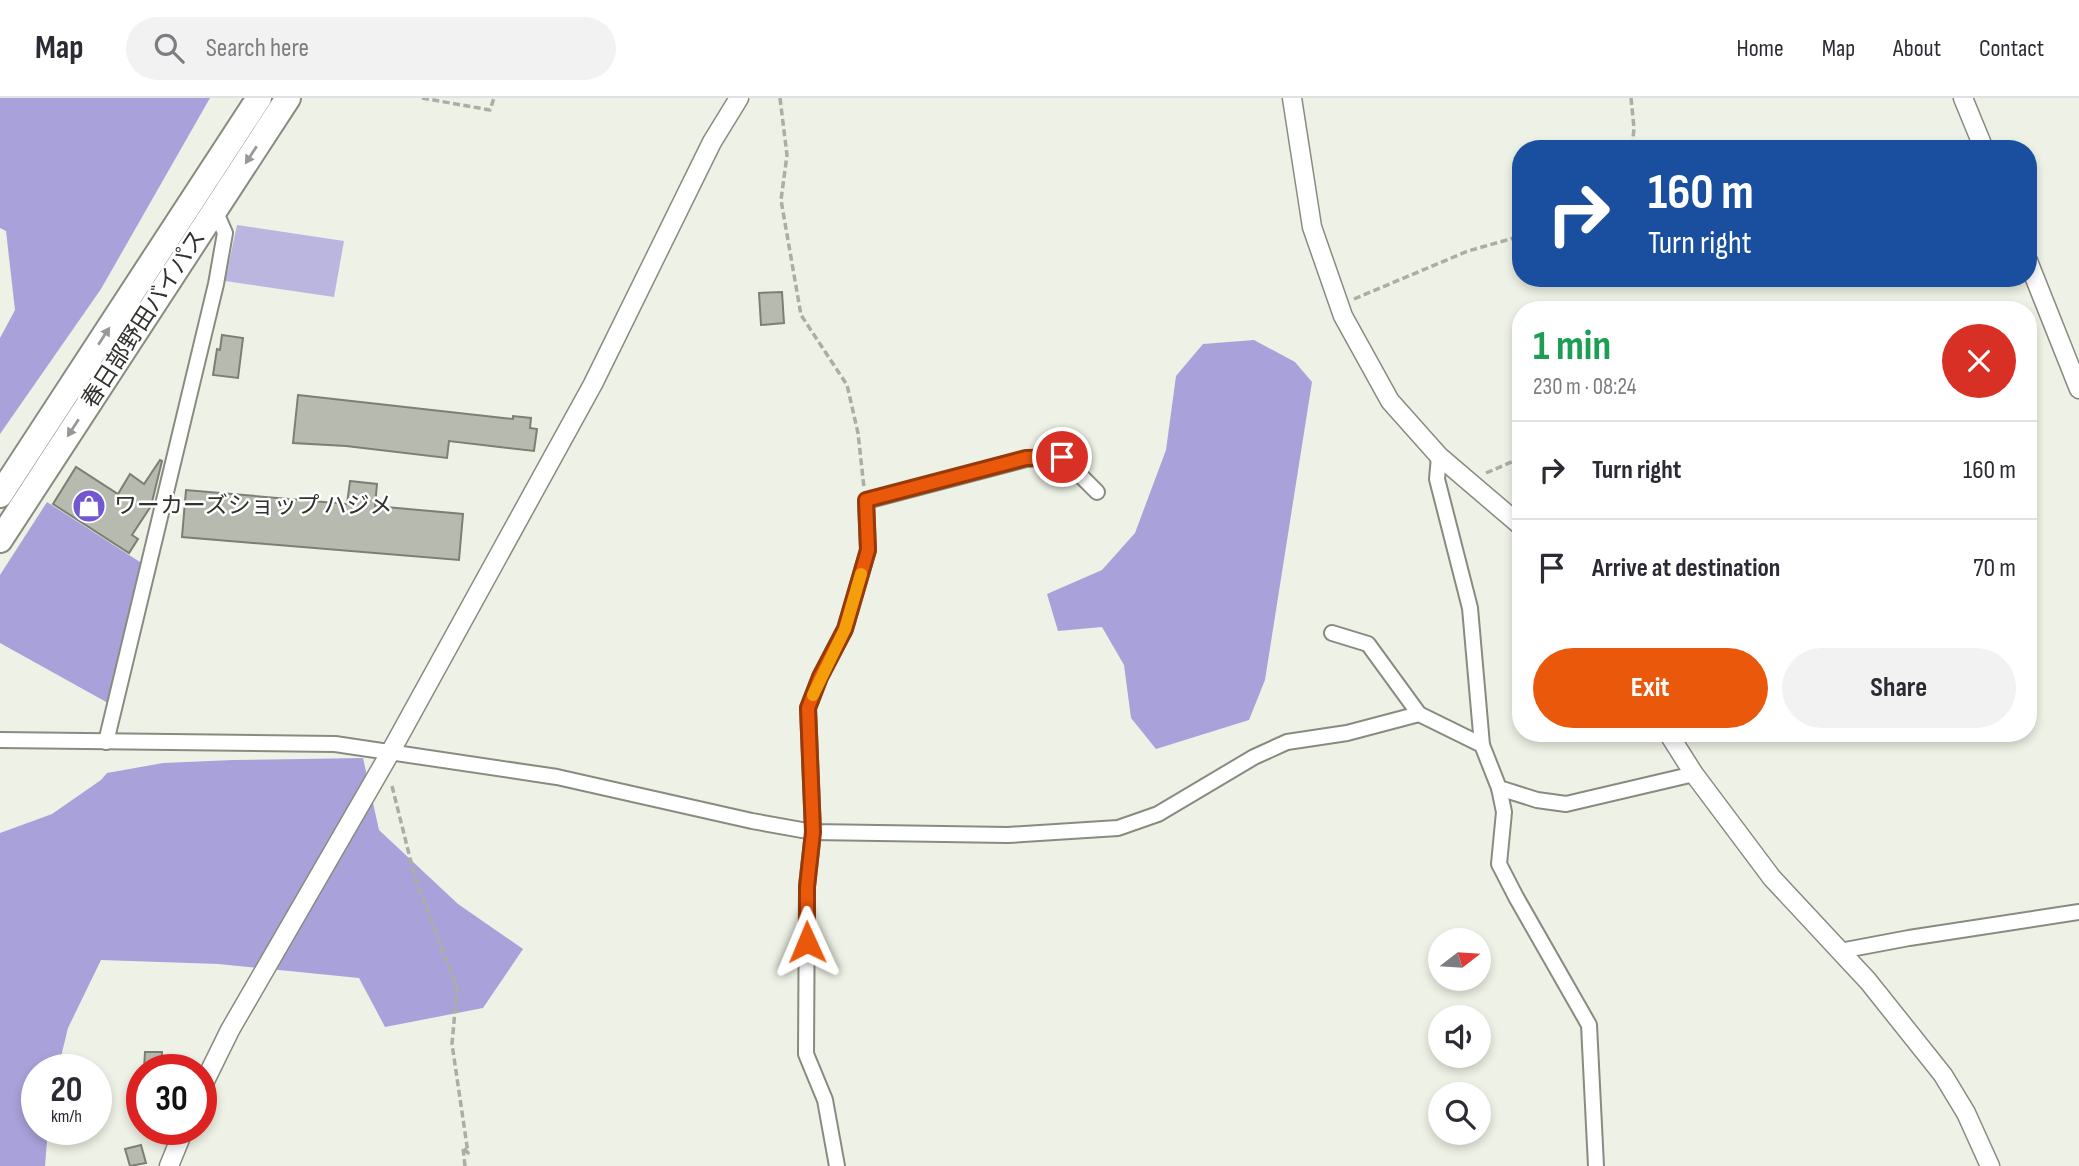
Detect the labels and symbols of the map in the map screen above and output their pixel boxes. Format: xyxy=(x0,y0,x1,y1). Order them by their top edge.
one-way arrow xyxy=(244,146,258,164)
street label: 春日部野田バイパス xyxy=(76,225,212,413)
one-way arrow xyxy=(97,326,110,345)
one-way arrow xyxy=(67,418,80,438)
pin xyxy=(1032,427,1092,487)
shop icon: ワーカーズショップ ハジメ xyxy=(70,487,108,525)
place label: ワーカーズショップ ハジメ xyxy=(114,492,393,520)
position arrow xyxy=(770,905,844,979)
north arrow xyxy=(1428,928,1491,990)
speed limit sign: 30 xyxy=(126,1054,217,1145)

